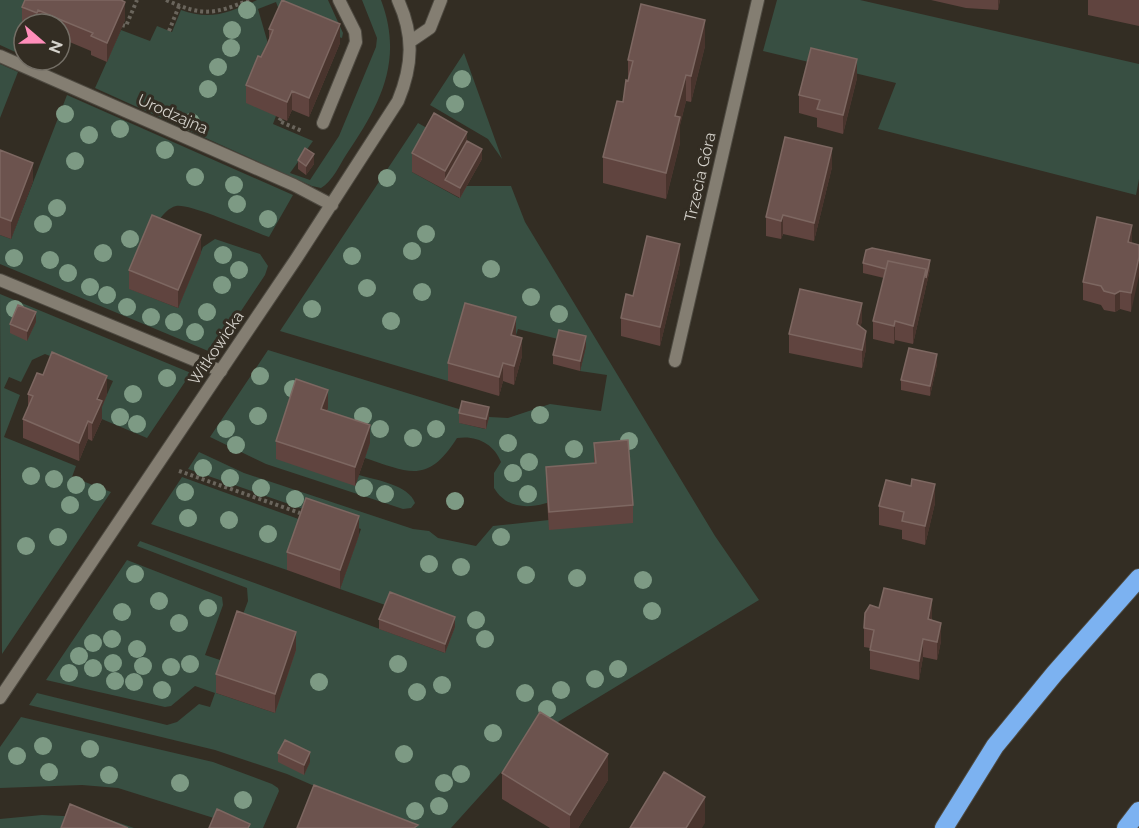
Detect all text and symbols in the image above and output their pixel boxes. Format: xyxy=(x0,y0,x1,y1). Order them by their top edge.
north arrow xyxy=(12,12,72,72)
text: N xyxy=(45,38,67,56)
street label: Urodzajna xyxy=(135,90,211,138)
street label: Trzecia Góra xyxy=(680,130,720,224)
street label: Witkowicka xyxy=(184,307,248,389)

